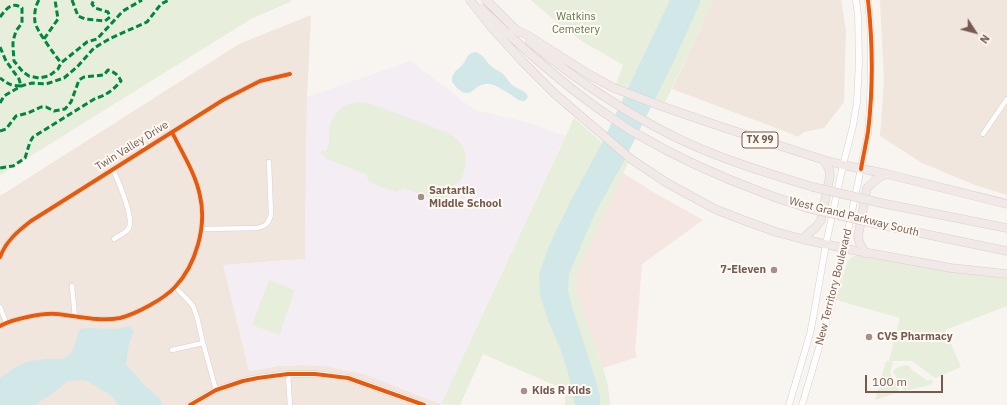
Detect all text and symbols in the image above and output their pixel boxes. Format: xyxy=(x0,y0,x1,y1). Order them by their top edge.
park label: Watkins Cemetery xyxy=(552,10,600,36)
north arrow xyxy=(955,12,995,52)
text: N xyxy=(977,32,993,46)
street label: Twin Valley Drive xyxy=(93,118,171,174)
road number: TX 99 xyxy=(742,132,778,148)
place label: Sartartia Middle School xyxy=(429,184,501,210)
marker: Sartartia Middle School xyxy=(416,192,426,202)
street label: West Grand Parkway South xyxy=(788,194,920,240)
street label: New Territory Boulevard xyxy=(813,227,855,347)
place label: 7-Eleven xyxy=(720,263,766,277)
marker: 7-Eleven xyxy=(769,265,779,275)
place label: CVS Pharmacy xyxy=(877,330,953,344)
marker: CVS Pharmacy xyxy=(864,332,874,342)
scale bar xyxy=(867,367,945,393)
text: 100 m xyxy=(872,374,907,389)
place label: Kids R Kids xyxy=(532,384,591,398)
marker: Kids R Kids xyxy=(519,386,529,396)

